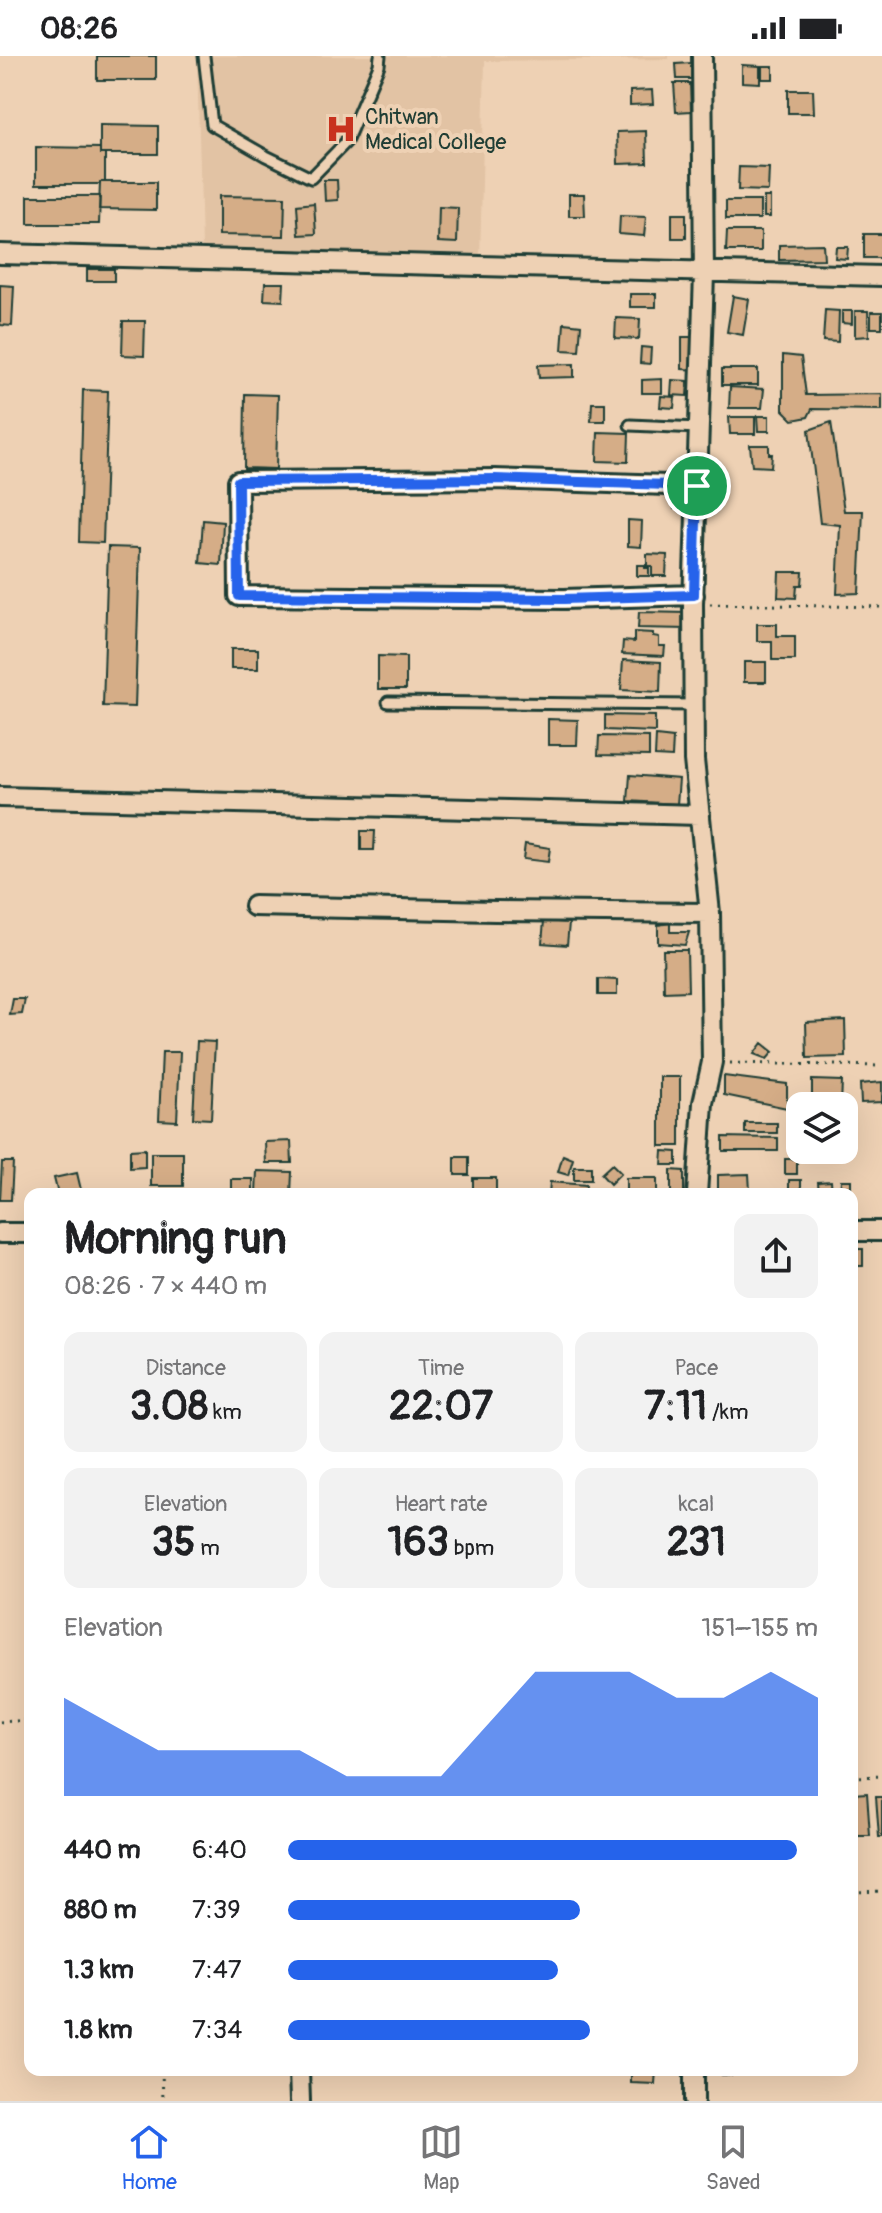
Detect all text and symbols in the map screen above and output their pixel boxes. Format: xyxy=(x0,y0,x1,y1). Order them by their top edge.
text: 08:26 xyxy=(40,10,118,47)
place label: Chitwan Medical College xyxy=(365,103,507,156)
hospital icon: Chitwan Medical College xyxy=(324,112,358,146)
pin xyxy=(663,452,731,520)
icon: arrive xyxy=(675,464,719,508)
map controls xyxy=(786,1092,858,1164)
button: layers xyxy=(786,1092,858,1164)
text: Morning run xyxy=(64,1212,287,1267)
button: share xyxy=(734,1214,818,1298)
text: 08:26 · 7 × 440 m xyxy=(64,1270,267,1302)
text: Distance xyxy=(145,1354,226,1382)
text: Time xyxy=(418,1354,464,1382)
text: Pace xyxy=(675,1354,718,1382)
text: 3.08 xyxy=(130,1382,208,1431)
text: 22:07 xyxy=(389,1382,493,1431)
text: 7:11 xyxy=(644,1382,707,1431)
text: km xyxy=(208,1398,242,1426)
text: /km xyxy=(707,1398,749,1426)
text: Elevation xyxy=(144,1490,228,1518)
text: Heart rate xyxy=(395,1490,487,1518)
text: kcal xyxy=(678,1490,714,1518)
text: 35 xyxy=(152,1518,196,1567)
text: 163 xyxy=(388,1518,449,1567)
text: 231 xyxy=(667,1518,726,1567)
text: m xyxy=(196,1534,220,1562)
text: bpm xyxy=(449,1534,494,1562)
text: Elevation xyxy=(64,1612,163,1644)
text: 151–155 m xyxy=(701,1612,818,1644)
text: 440 m xyxy=(64,1834,141,1866)
text: 6:40 xyxy=(192,1834,247,1866)
text: 880 m xyxy=(64,1894,137,1926)
text: 7:39 xyxy=(192,1894,241,1926)
text: 1.3 km xyxy=(64,1954,134,1986)
text: 7:47 xyxy=(192,1954,242,1986)
text: 1.8 km xyxy=(64,2014,133,2046)
text: 7:34 xyxy=(192,2014,242,2046)
tab: Home xyxy=(121,2120,177,2196)
tab: Map xyxy=(419,2120,463,2196)
tab: Saved xyxy=(706,2120,761,2196)

